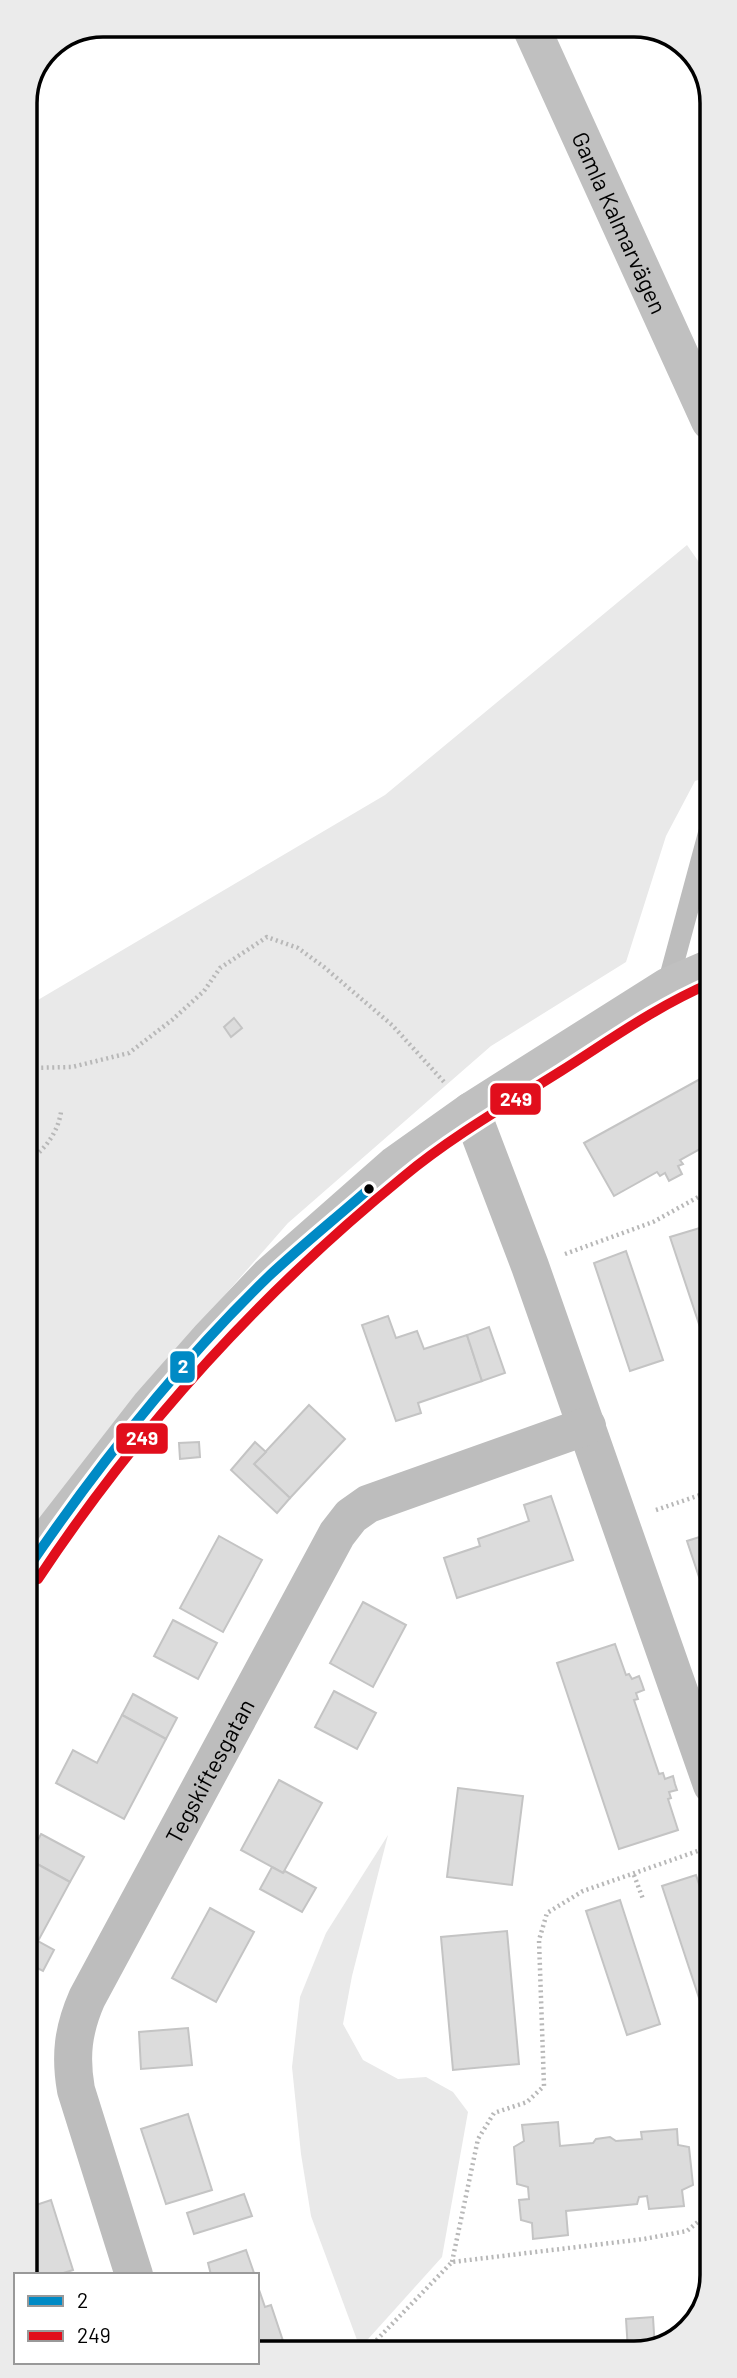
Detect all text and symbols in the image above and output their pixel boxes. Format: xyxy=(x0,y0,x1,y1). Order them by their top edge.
street label: Gamla Kalmarvägen xyxy=(566,127,673,318)
line badge: 249 xyxy=(489,1082,542,1116)
text: 249 xyxy=(500,1087,532,1110)
unlabelled marker xyxy=(362,1182,376,1196)
line badge: 2 xyxy=(169,1350,196,1384)
text: 2 xyxy=(178,1354,188,1377)
line badge: 249 xyxy=(115,1422,169,1455)
text: 249 xyxy=(126,1426,158,1449)
street label: Tegskiftesgatan xyxy=(159,1694,260,1848)
legend xyxy=(14,2273,259,2364)
text: 2 xyxy=(77,2287,88,2312)
text: 249 xyxy=(77,2322,111,2347)

